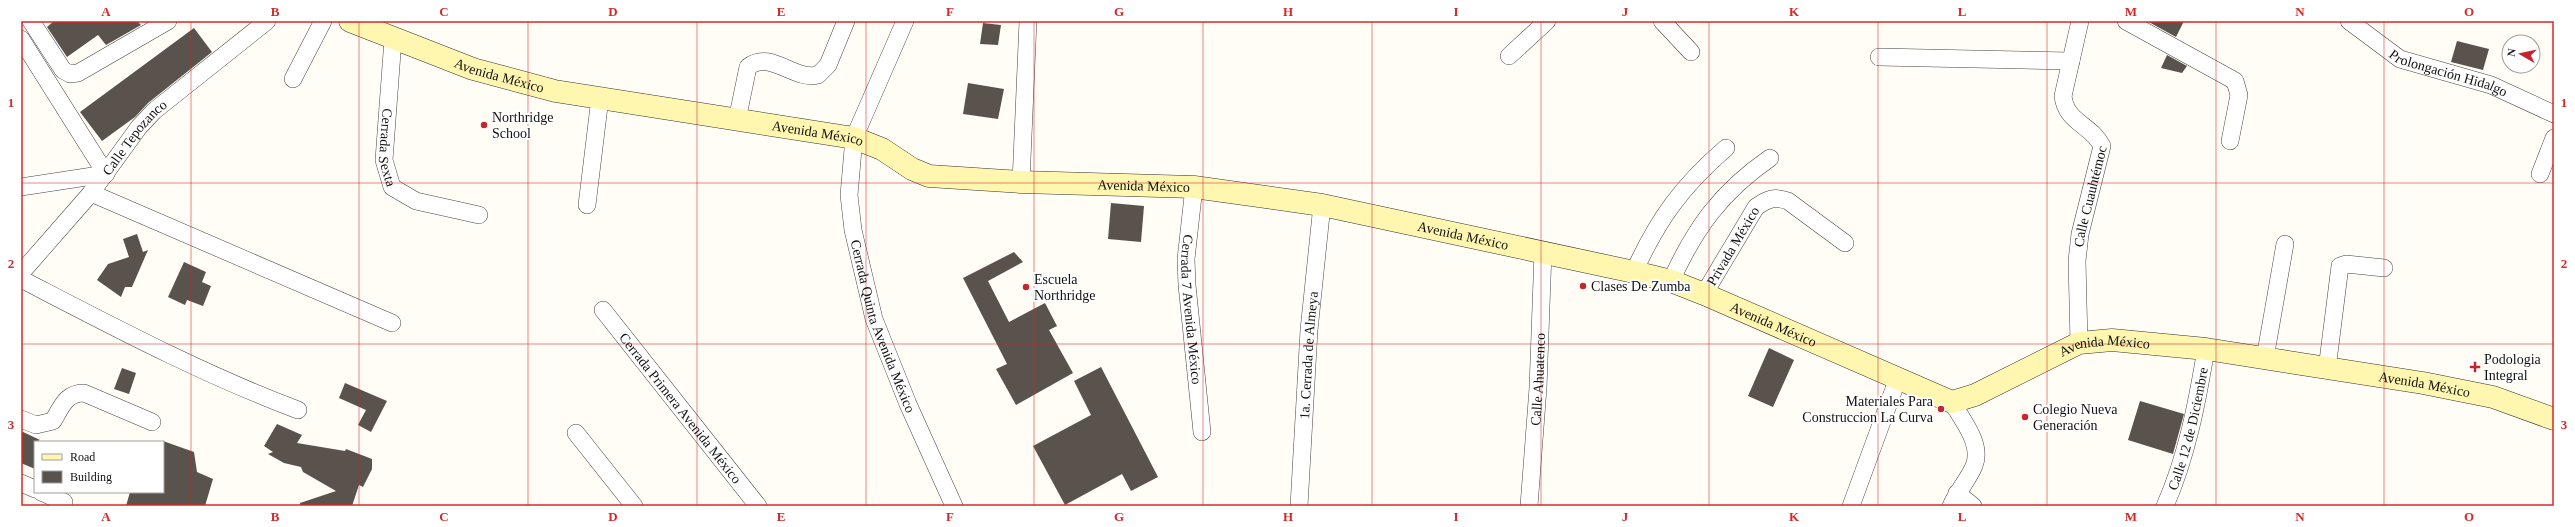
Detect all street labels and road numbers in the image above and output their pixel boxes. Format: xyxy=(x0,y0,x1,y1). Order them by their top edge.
street label: Prolongación Hidalgo xyxy=(2386,47,2510,100)
street label: Avenida México xyxy=(452,55,546,96)
street label: Calle Tepozanco xyxy=(99,97,170,178)
street label: Cerrada Sexta xyxy=(376,108,399,189)
street label: Avenida México xyxy=(771,118,866,149)
street label: Calle Cuauhtémoc xyxy=(2072,144,2110,248)
street label: Avenida México xyxy=(1097,177,1190,195)
street label: Privada México xyxy=(1704,204,1762,288)
street label: Avenida México xyxy=(1416,219,1510,253)
street label: Cerrada 7 Avenida México xyxy=(1178,234,1204,385)
street label: Cerrada Quinta Avenida México xyxy=(848,238,918,415)
street label: 1a. Cerrada de Almeya xyxy=(1297,290,1321,420)
street label: Avenida México xyxy=(1728,299,1819,350)
street label: Cerrada Primera Avenida México xyxy=(616,330,744,487)
street label: Calle Ahuatenco xyxy=(1528,333,1548,426)
street label: Avenida México xyxy=(2057,333,2151,360)
street label: Calle 12 de Diciembre xyxy=(2165,366,2211,492)
street label: Avenida México xyxy=(2378,369,2471,400)

